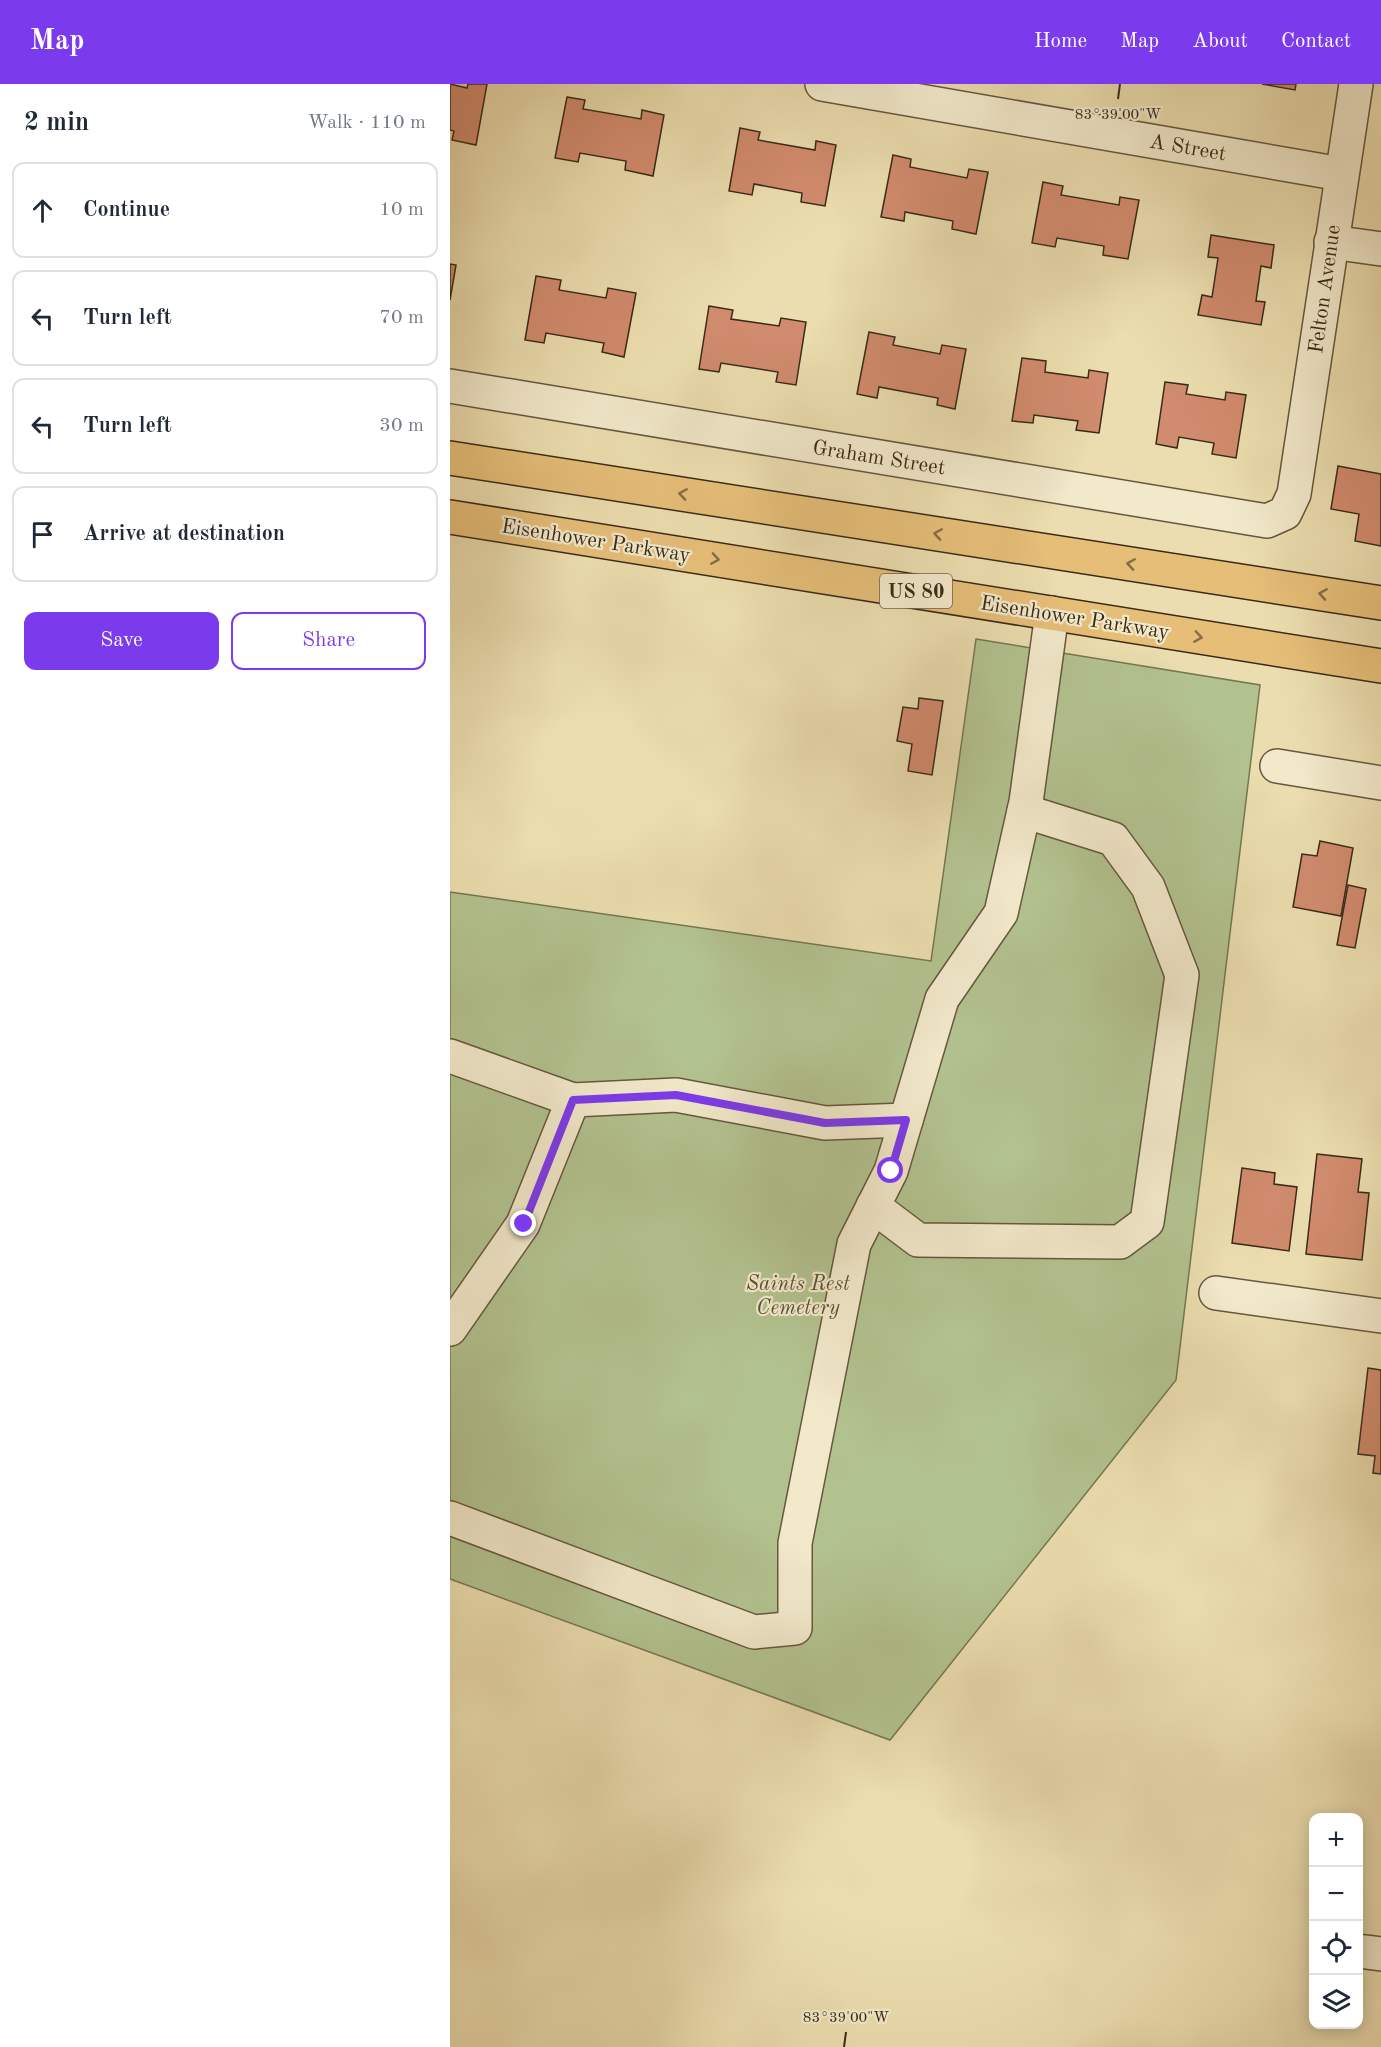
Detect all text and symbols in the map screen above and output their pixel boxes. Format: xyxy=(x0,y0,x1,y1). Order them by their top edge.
text: Map xyxy=(30,28,84,56)
text: Home xyxy=(1034,31,1087,52)
text: Map xyxy=(1120,31,1159,52)
text: About xyxy=(1192,31,1248,52)
text: Contact xyxy=(1281,31,1351,52)
text: 83°39'00"W xyxy=(1075,108,1161,123)
text: 2 min xyxy=(24,110,89,136)
text: Walk · 110 m xyxy=(307,113,426,133)
street label: A Street xyxy=(1148,131,1228,166)
icon: ahead xyxy=(26,194,59,227)
text: Continue xyxy=(83,199,170,221)
text: 10 m xyxy=(379,200,424,220)
street label: Felton Avenue xyxy=(1306,224,1345,355)
icon: left xyxy=(26,302,59,335)
text: Turn left xyxy=(83,307,172,329)
text: 70 m xyxy=(379,308,424,328)
icon: left xyxy=(26,410,59,443)
text: Turn left xyxy=(83,415,172,437)
text: 30 m xyxy=(379,416,424,436)
street label: Graham Street xyxy=(811,438,947,479)
one-way arrow xyxy=(678,489,688,501)
street label: Eisenhower Parkway xyxy=(500,516,692,567)
icon: arrive xyxy=(26,518,59,551)
text: Arrive at destination xyxy=(83,523,285,545)
one-way arrow xyxy=(933,529,942,541)
one-way arrow xyxy=(711,553,720,565)
one-way arrow xyxy=(1126,559,1135,571)
road number: US 80 xyxy=(880,574,952,608)
one-way arrow xyxy=(1319,589,1328,601)
street label: Eisenhower Parkway xyxy=(979,593,1171,644)
button: Save xyxy=(24,612,219,670)
button: Share xyxy=(231,612,426,670)
one-way arrow xyxy=(1193,630,1203,642)
route start xyxy=(877,1157,903,1183)
route end xyxy=(510,1210,536,1236)
park label: Saints Rest Cemetery xyxy=(746,1274,850,1319)
map controls xyxy=(1309,1813,1363,2029)
button: + xyxy=(1309,1813,1363,1867)
button: − xyxy=(1309,1867,1363,1921)
button: locate xyxy=(1309,1921,1363,1975)
button: layers xyxy=(1309,1975,1363,2029)
text: 83°39'00"W xyxy=(803,2011,889,2026)

